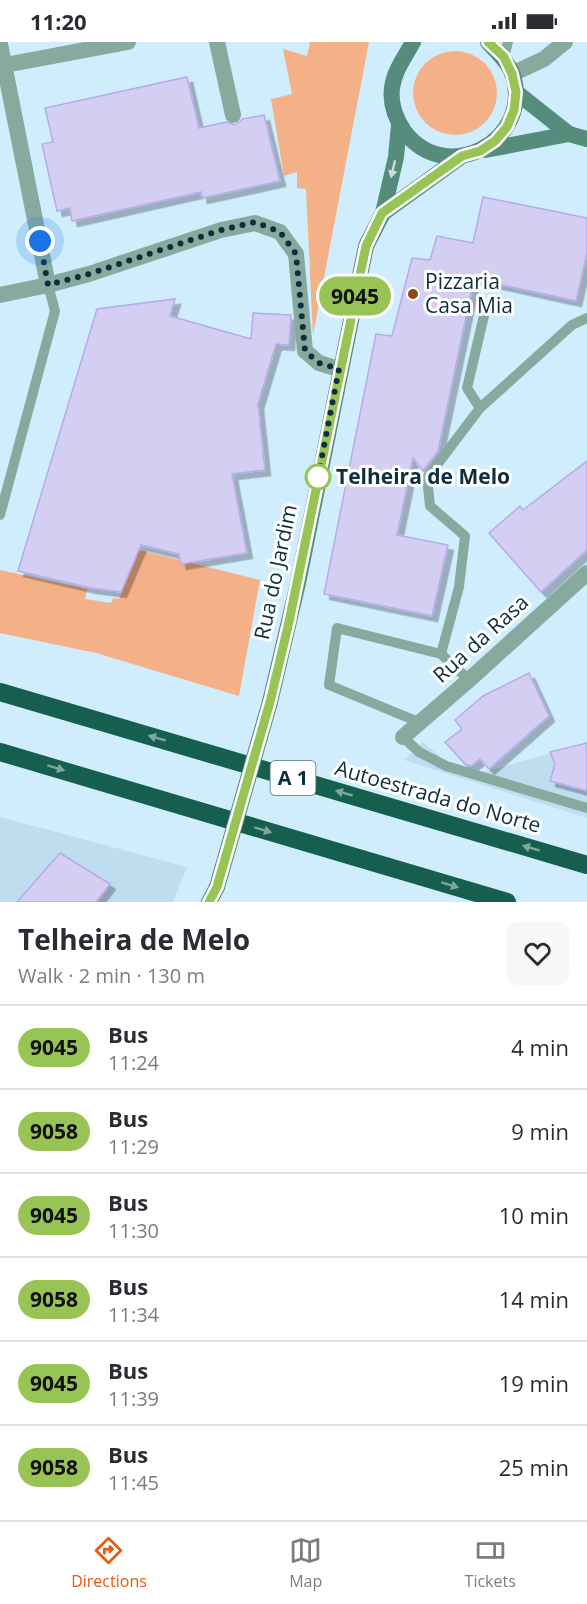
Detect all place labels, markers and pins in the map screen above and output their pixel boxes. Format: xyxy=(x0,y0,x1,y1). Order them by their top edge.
place label: Pizzaria Casa Mia xyxy=(425,267,513,319)
marker: Pizzaria Casa Mia xyxy=(406,287,420,301)
place label: Telheira de Melo xyxy=(336,462,510,490)
marker: Telheira de Melo xyxy=(305,464,331,490)

